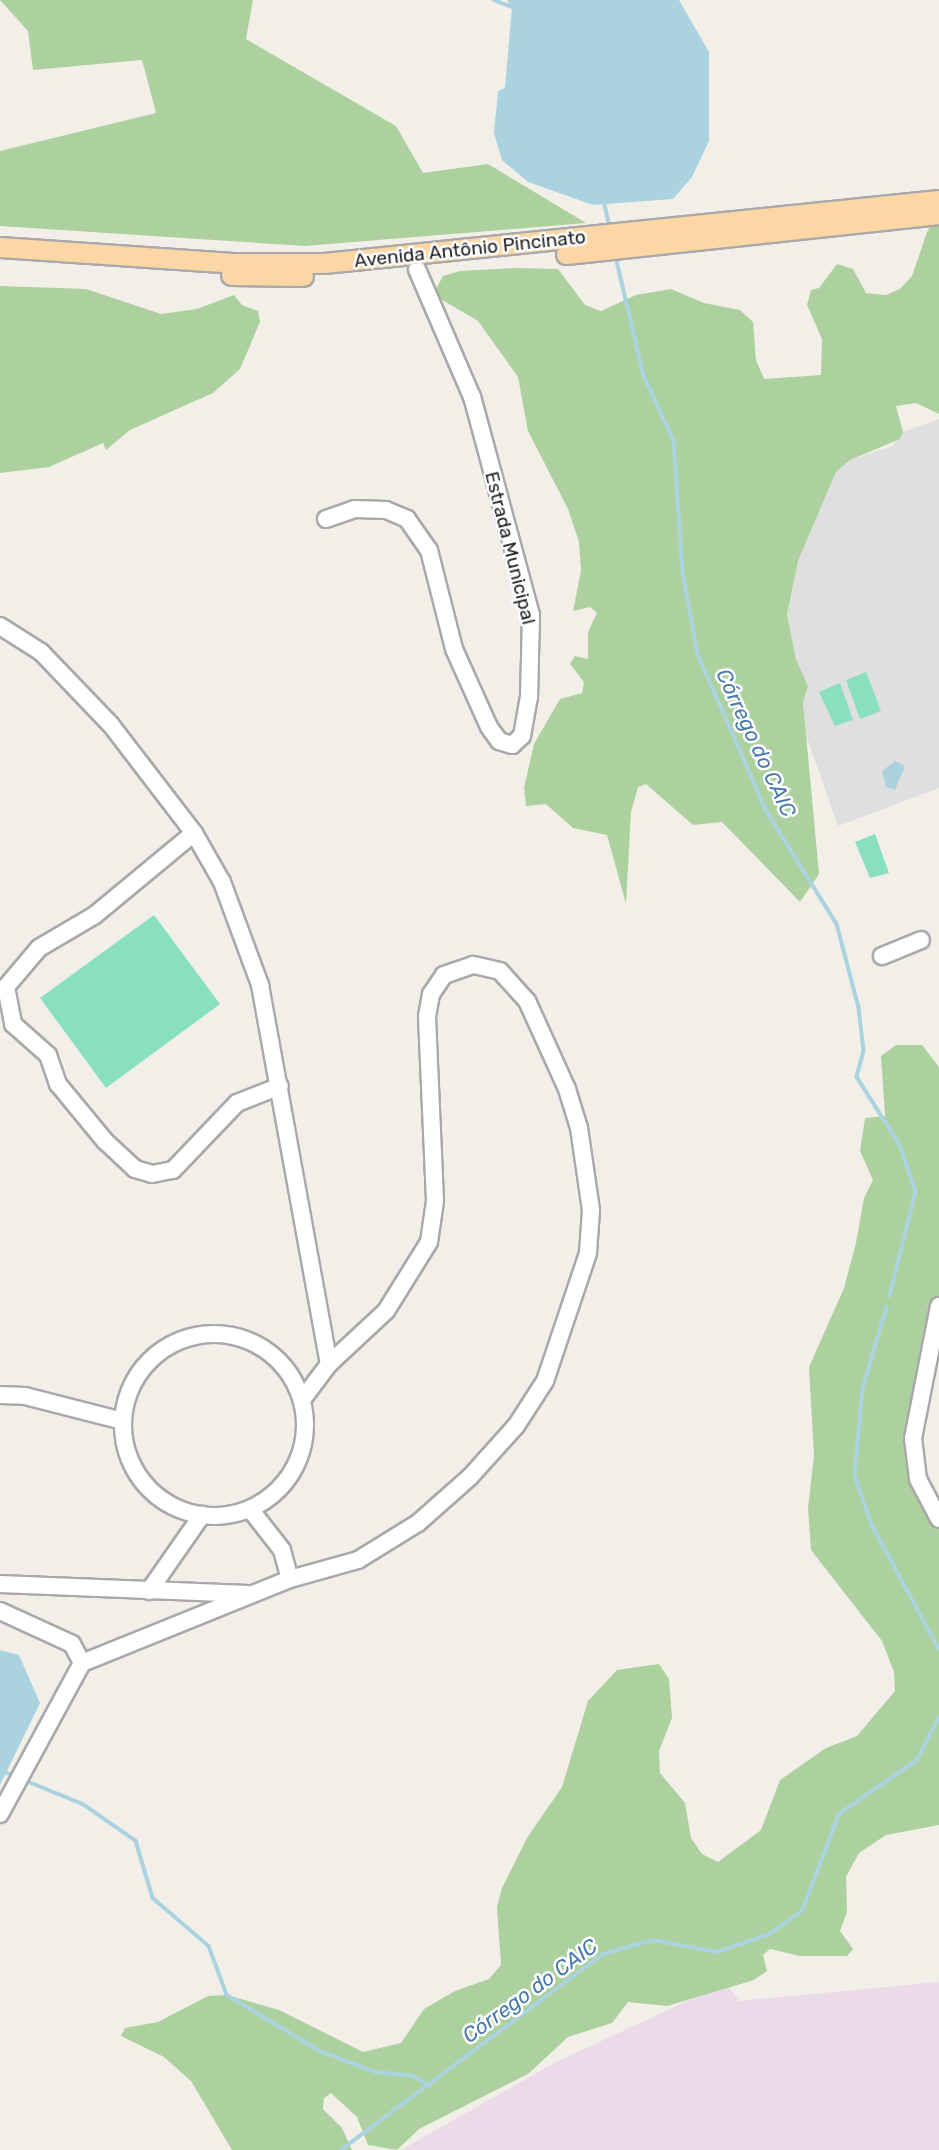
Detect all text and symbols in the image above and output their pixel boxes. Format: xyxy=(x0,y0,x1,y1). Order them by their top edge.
street label: Avenida Antônio Pincinato xyxy=(353,225,587,273)
street label: Estrada Municipal xyxy=(480,469,540,627)
water label: Córrego do CAIC xyxy=(711,665,801,821)
water label: Córrego do CAIC xyxy=(458,1934,602,2048)

